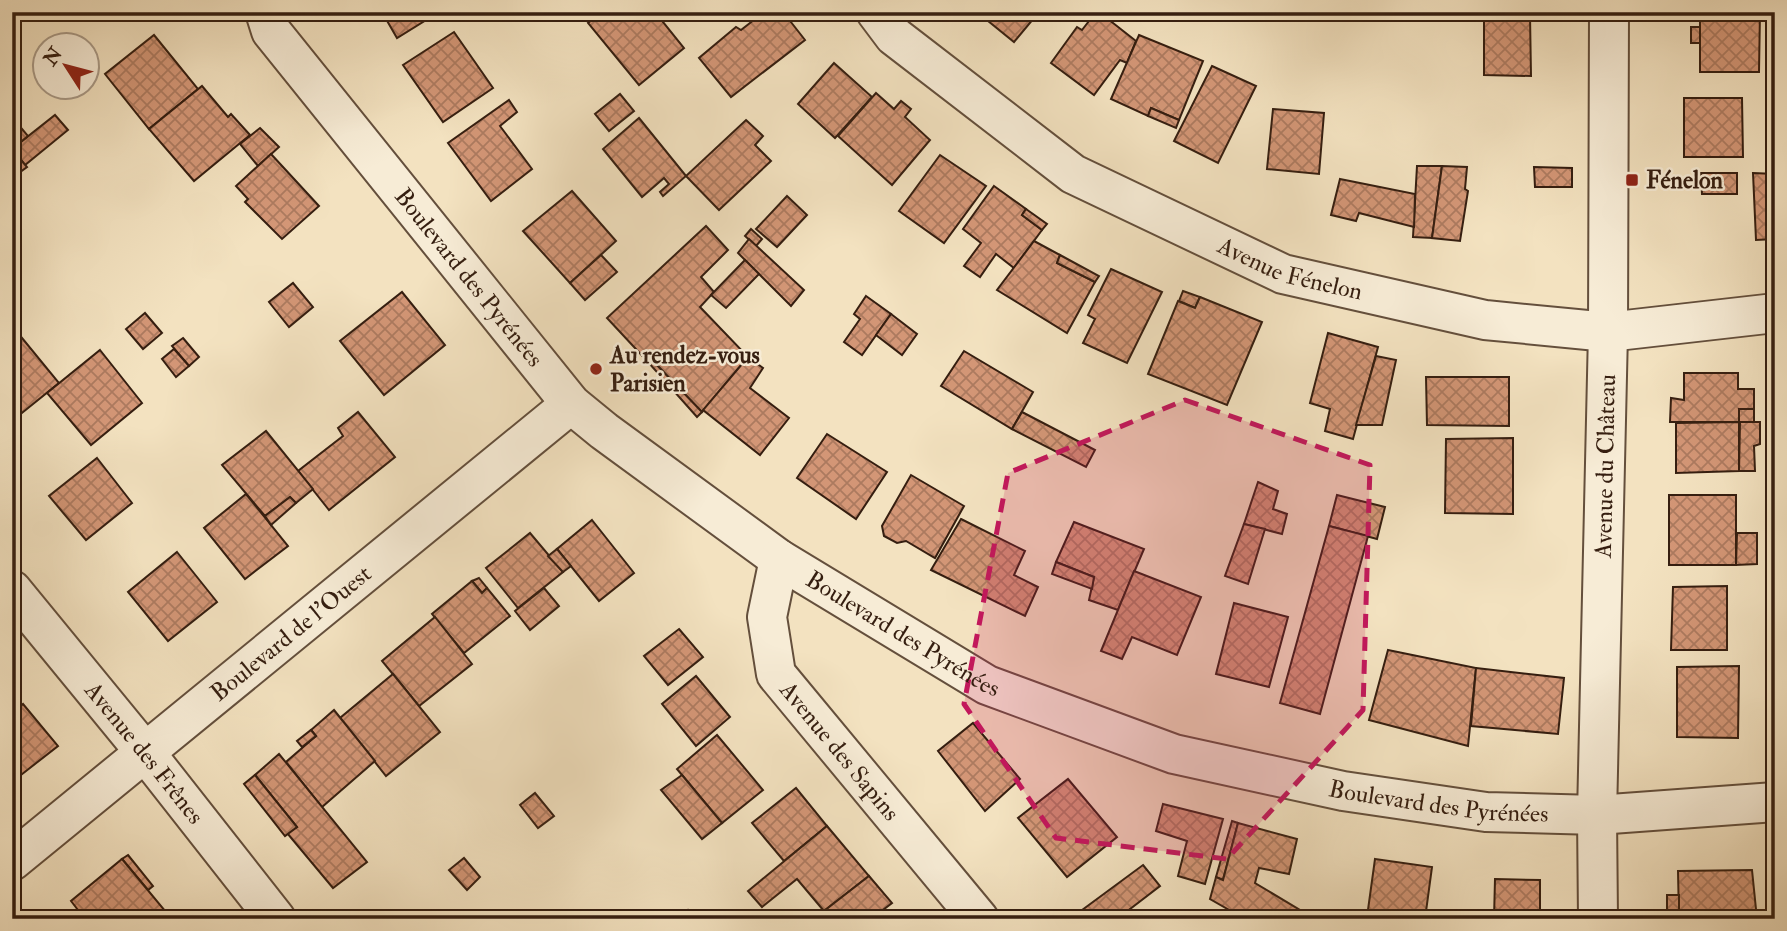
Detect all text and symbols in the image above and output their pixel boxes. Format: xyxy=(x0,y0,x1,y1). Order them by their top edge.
north arrow xyxy=(32,32,102,102)
text: N xyxy=(38,42,68,71)
place label: Fénelon xyxy=(1646,165,1724,196)
marker: Fénelon xyxy=(1624,172,1640,188)
street label: Boulevard des Pyrénées xyxy=(388,181,550,373)
street label: Avenue Fénelon xyxy=(1212,229,1366,307)
place label: Au rendez-vous Parisien xyxy=(609,340,760,399)
marker: Au rendez-vous Parisien xyxy=(588,361,604,377)
street label: Avenue du Château xyxy=(1587,374,1623,559)
street label: Boulevard de l'Ouest xyxy=(204,558,378,708)
street label: Boulevard des Pyrénées xyxy=(800,564,1004,704)
street label: Avenue des Sapins xyxy=(772,674,907,827)
street label: Avenue des Frênes xyxy=(77,675,211,830)
street label: Boulevard des Pyrénées xyxy=(1326,773,1549,829)

